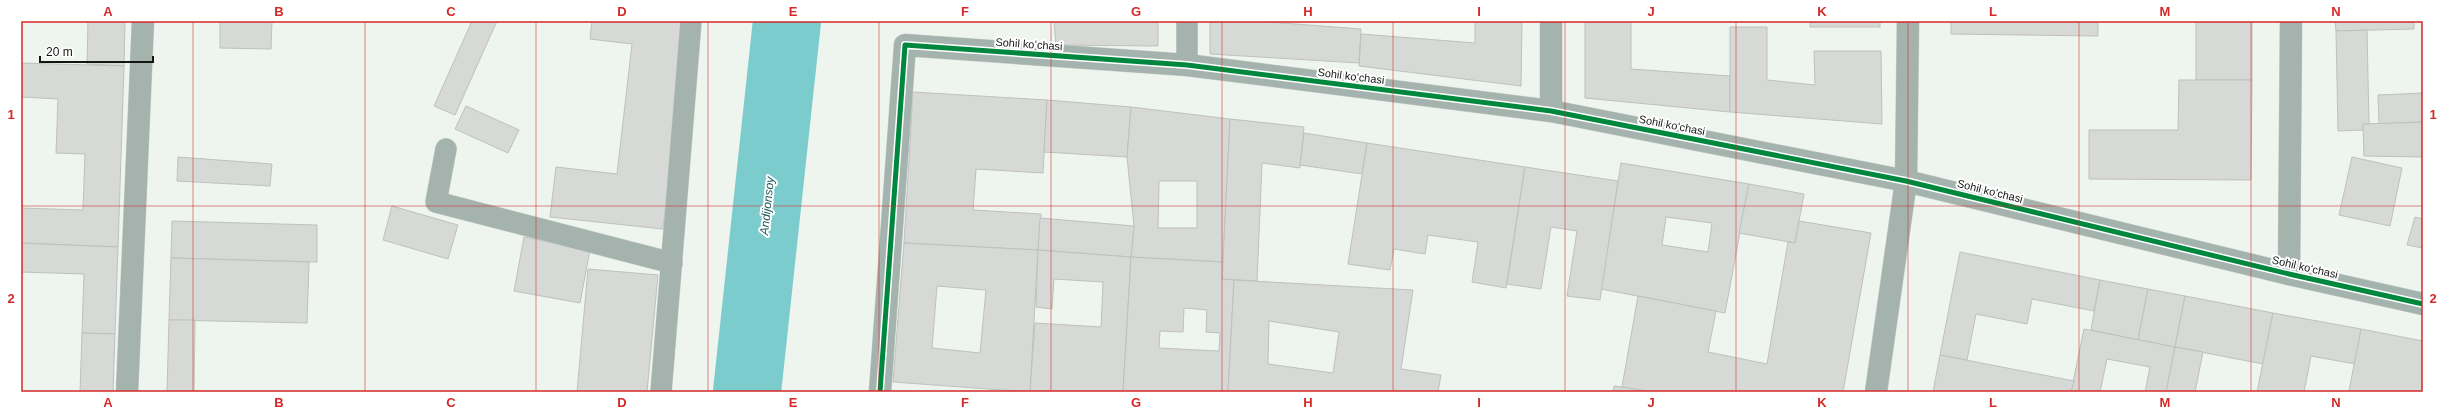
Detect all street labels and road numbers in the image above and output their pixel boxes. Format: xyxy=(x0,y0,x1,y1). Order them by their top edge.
street label: Sohil koʻchasi xyxy=(995,36,1063,52)
street label: Sohil koʻchasi xyxy=(1317,66,1385,86)
street label: Sohil koʻchasi xyxy=(1638,113,1706,137)
street label: Sohil koʻchasi xyxy=(1956,177,2024,205)
street label: Sohil koʻchasi xyxy=(2271,254,2339,280)

